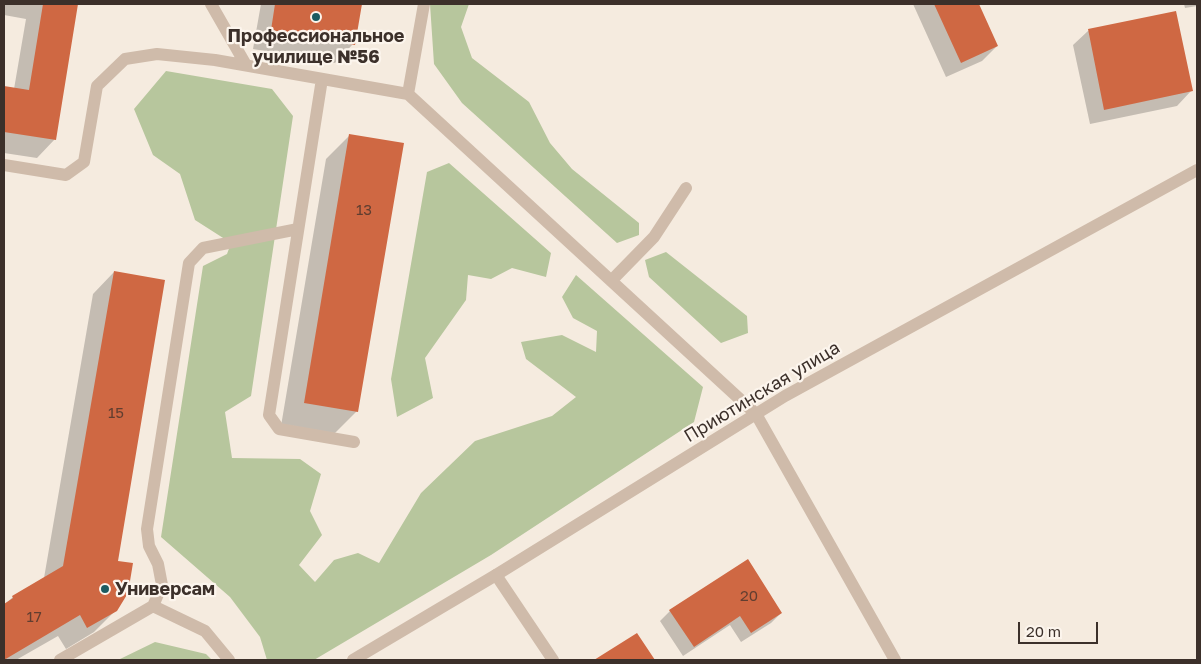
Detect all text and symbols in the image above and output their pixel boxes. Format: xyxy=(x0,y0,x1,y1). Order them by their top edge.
marker: Профессиональное училище №56 xyxy=(310,11,322,23)
place label: Профессиональное училище №56 xyxy=(228,25,404,68)
house number: 13 xyxy=(356,201,372,219)
street label: Приютинская улица xyxy=(680,337,844,447)
house number: 15 xyxy=(108,404,124,422)
place label: Универсам xyxy=(115,578,215,600)
marker: Универсам xyxy=(99,583,111,595)
house number: 20 xyxy=(740,587,758,605)
house number: 17 xyxy=(26,608,42,626)
scale bar xyxy=(1021,612,1101,644)
text: 20 m xyxy=(1026,622,1061,640)

